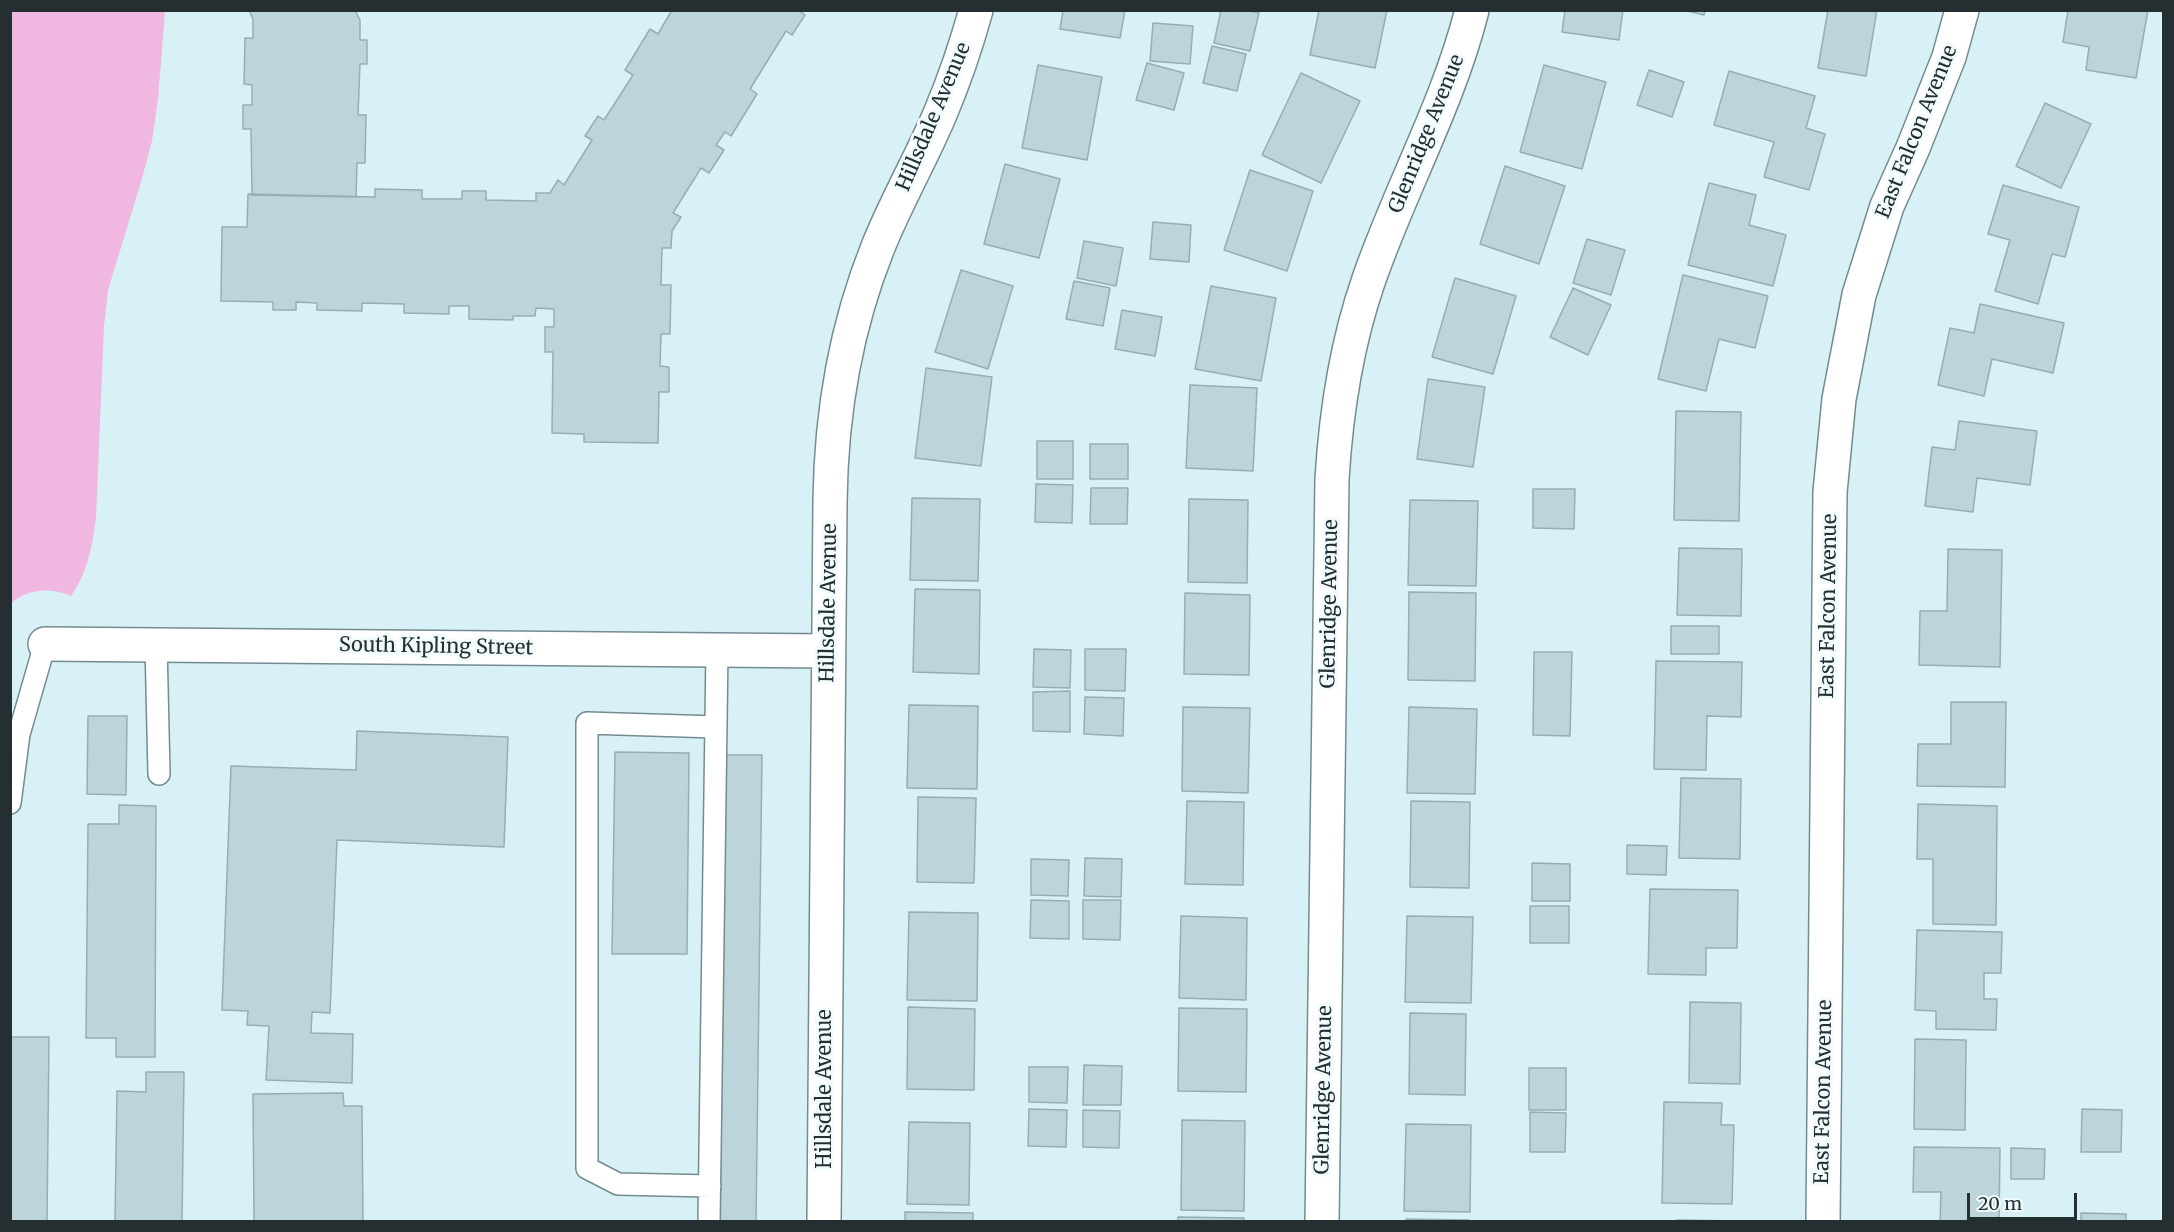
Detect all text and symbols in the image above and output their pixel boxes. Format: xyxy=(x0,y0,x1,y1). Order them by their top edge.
street label: Hillsdale Avenue xyxy=(892,39,976,195)
street label: East Falcon Avenue xyxy=(1871,42,1963,222)
street label: Glenridge Avenue xyxy=(1384,51,1470,217)
street label: East Falcon Avenue xyxy=(1815,513,1843,699)
street label: Glenridge Avenue xyxy=(1317,519,1343,689)
street label: Hillsdale Avenue xyxy=(816,523,842,683)
street label: South Kipling Street xyxy=(339,633,533,661)
street label: East Falcon Avenue xyxy=(1810,999,1838,1185)
street label: Glenridge Avenue xyxy=(1311,1005,1337,1175)
street label: Hillsdale Avenue xyxy=(813,1009,837,1169)
scale bar xyxy=(1970,1181,2080,1219)
text: 20 m xyxy=(1978,1192,2022,1215)

